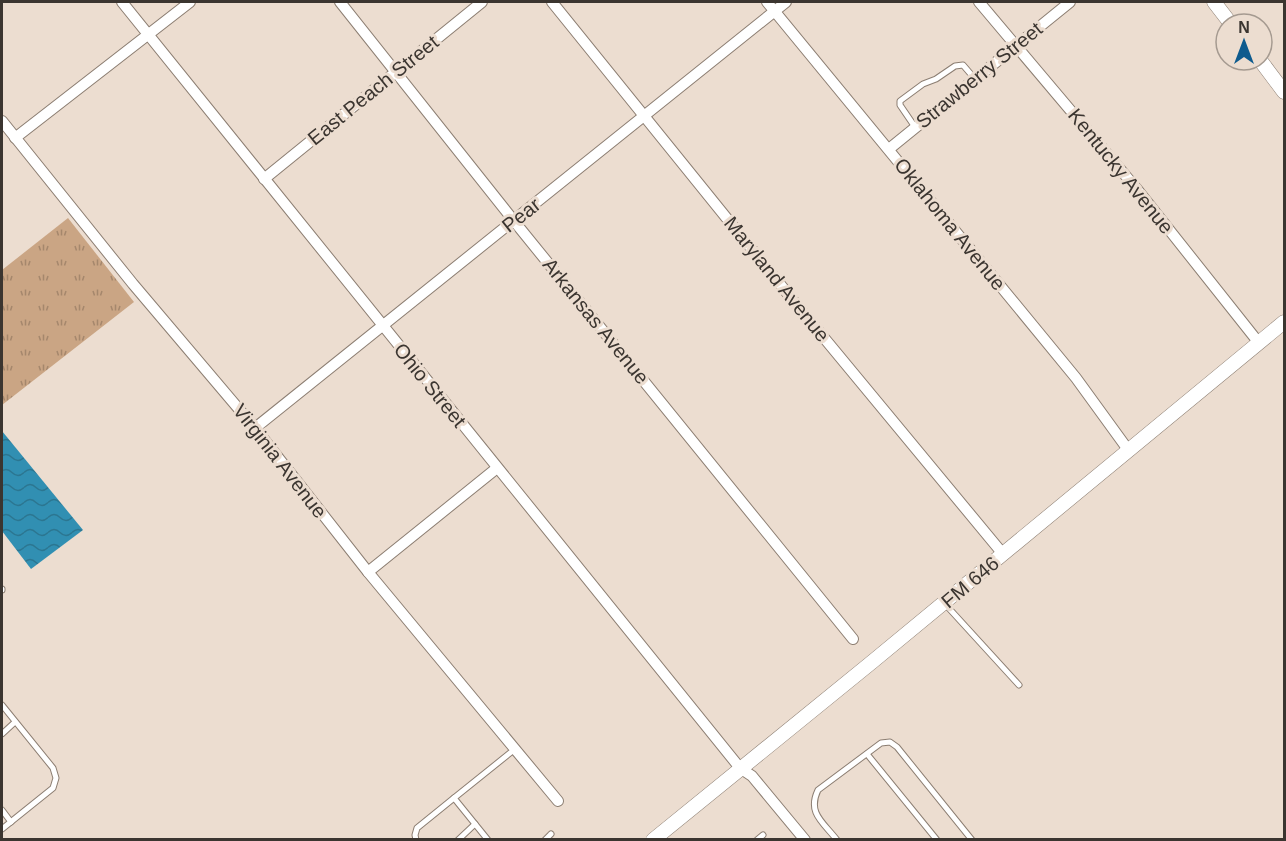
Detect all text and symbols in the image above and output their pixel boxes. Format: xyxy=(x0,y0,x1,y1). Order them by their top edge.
north arrow xyxy=(1214,12,1274,72)
street label: Strawberry Street xyxy=(912,17,1047,133)
text: N xyxy=(1238,19,1250,36)
street label: East Peach Street xyxy=(303,30,443,149)
street label: Kentucky Avenue xyxy=(1064,104,1178,238)
street label: Oklahoma Avenue xyxy=(890,154,1010,294)
street label: Pear xyxy=(498,193,545,237)
street label: Maryland Avenue xyxy=(720,212,834,346)
street label: Arkansas Avenue xyxy=(539,254,653,388)
street label: Ohio Street xyxy=(390,339,471,432)
street label: Virginia Avenue xyxy=(229,400,331,522)
street label: FM 646 xyxy=(937,552,1003,612)

